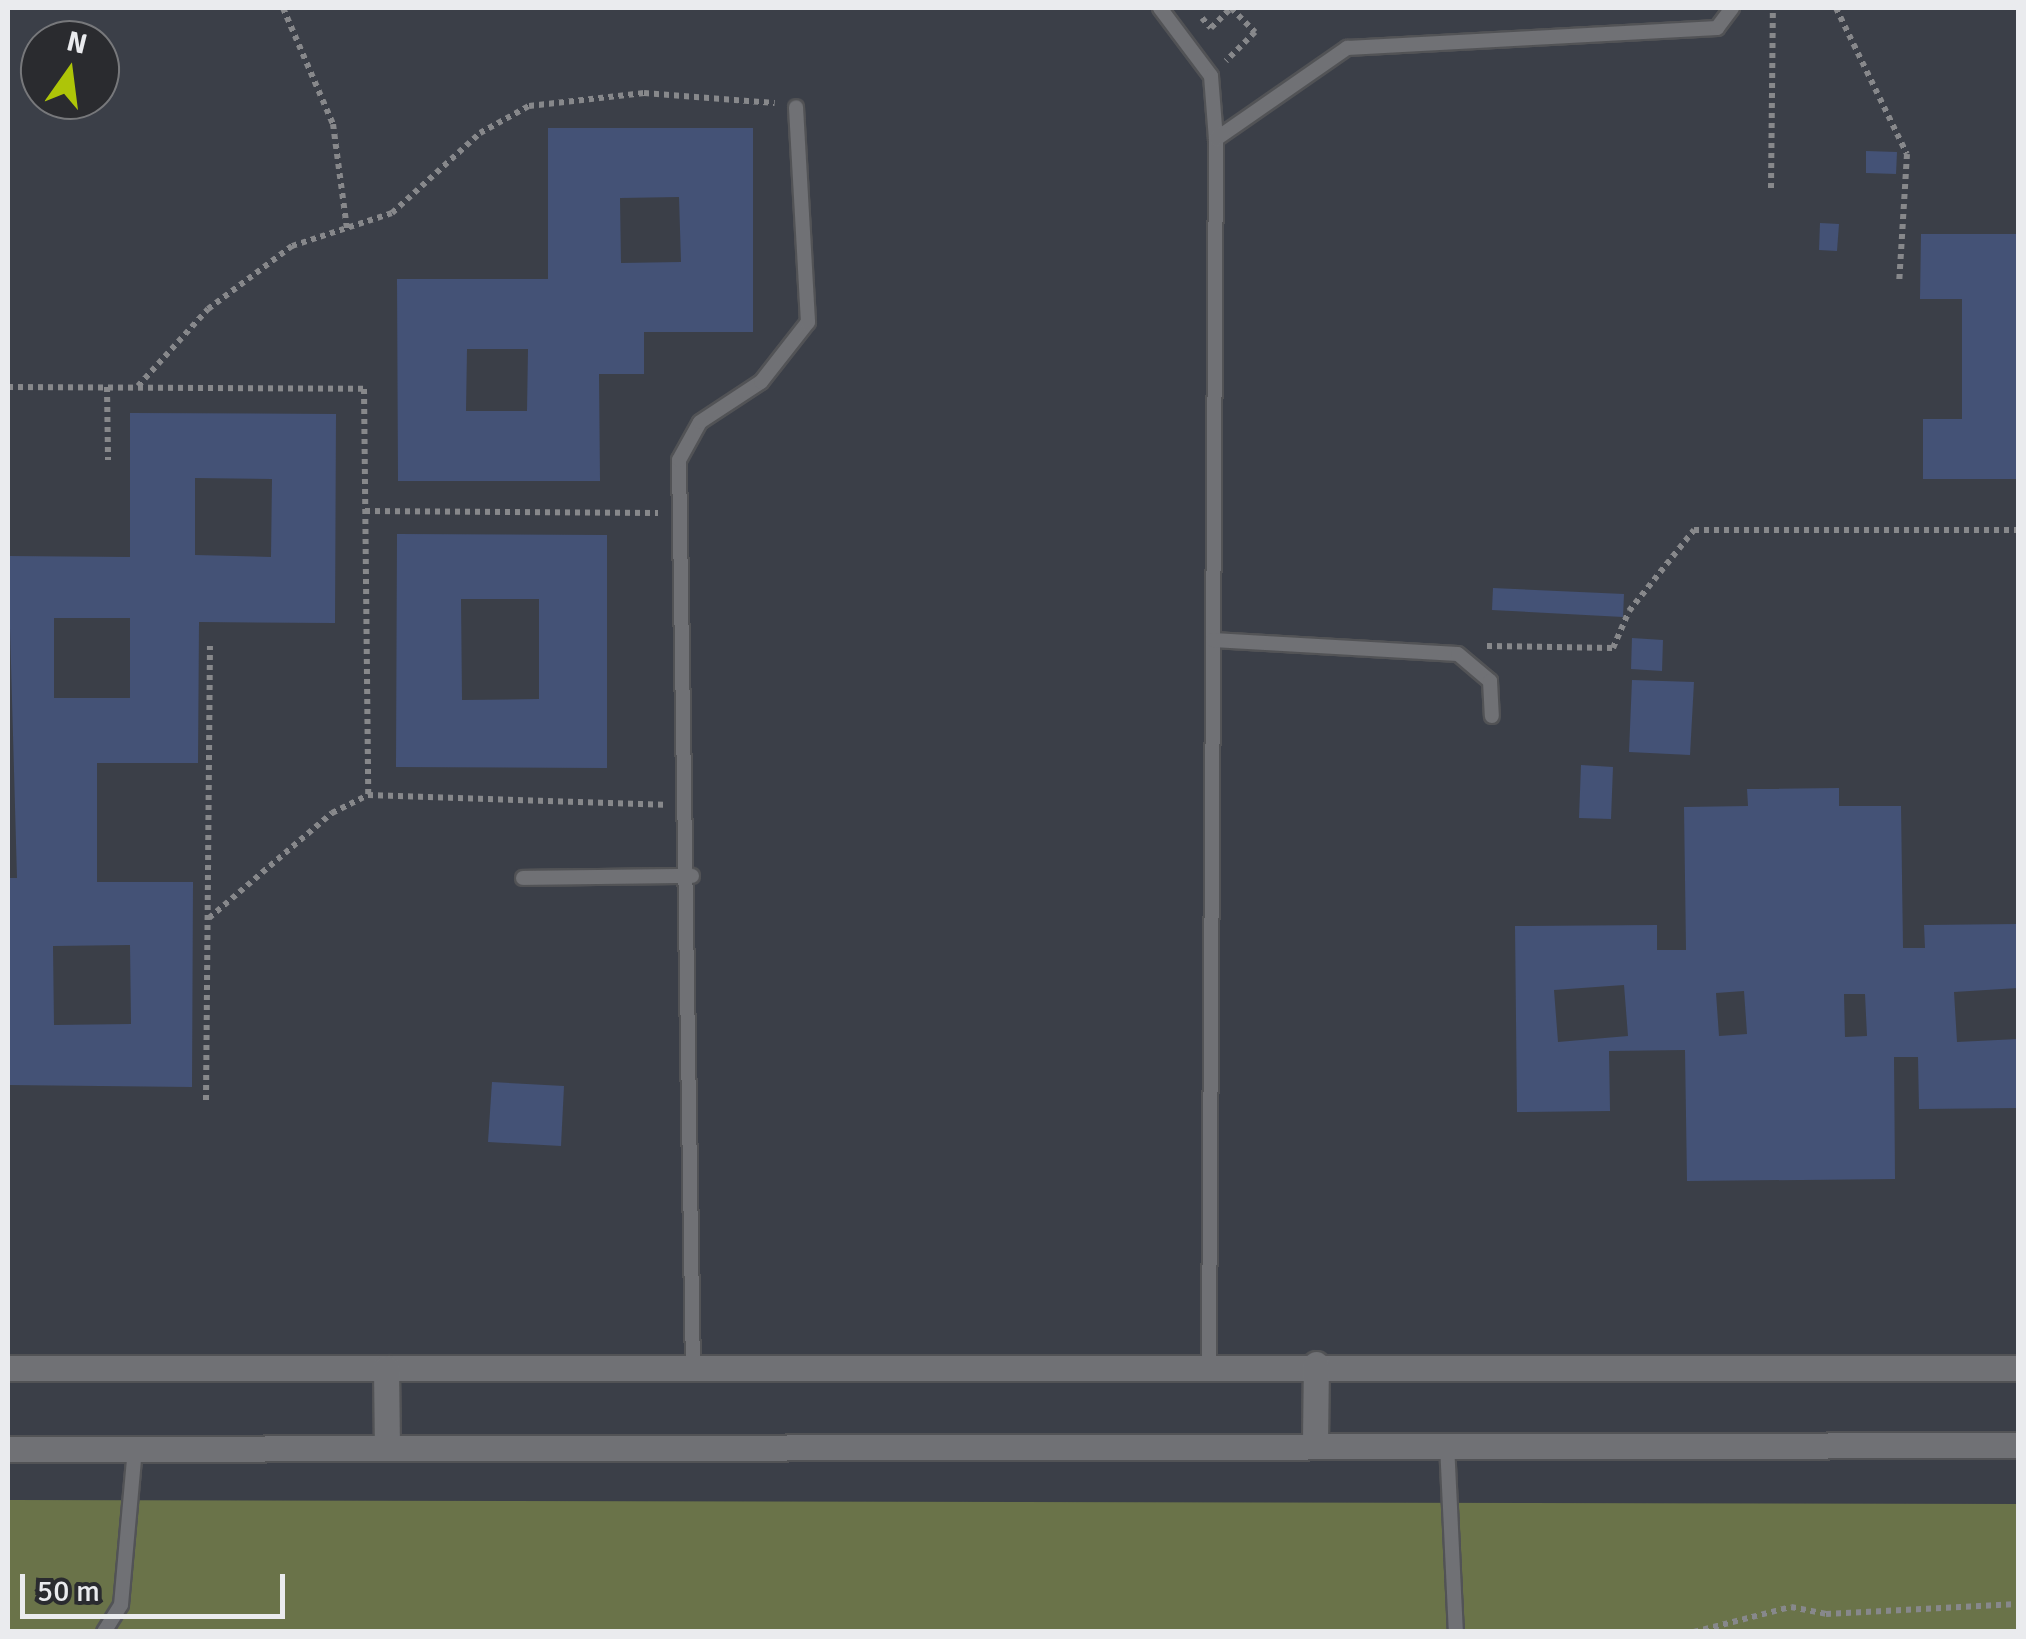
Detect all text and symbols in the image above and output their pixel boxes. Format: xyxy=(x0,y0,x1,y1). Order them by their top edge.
north arrow xyxy=(20,20,120,120)
text: N xyxy=(63,24,90,62)
scale bar xyxy=(25,1554,290,1616)
text: 50 m xyxy=(37,1573,100,1610)

